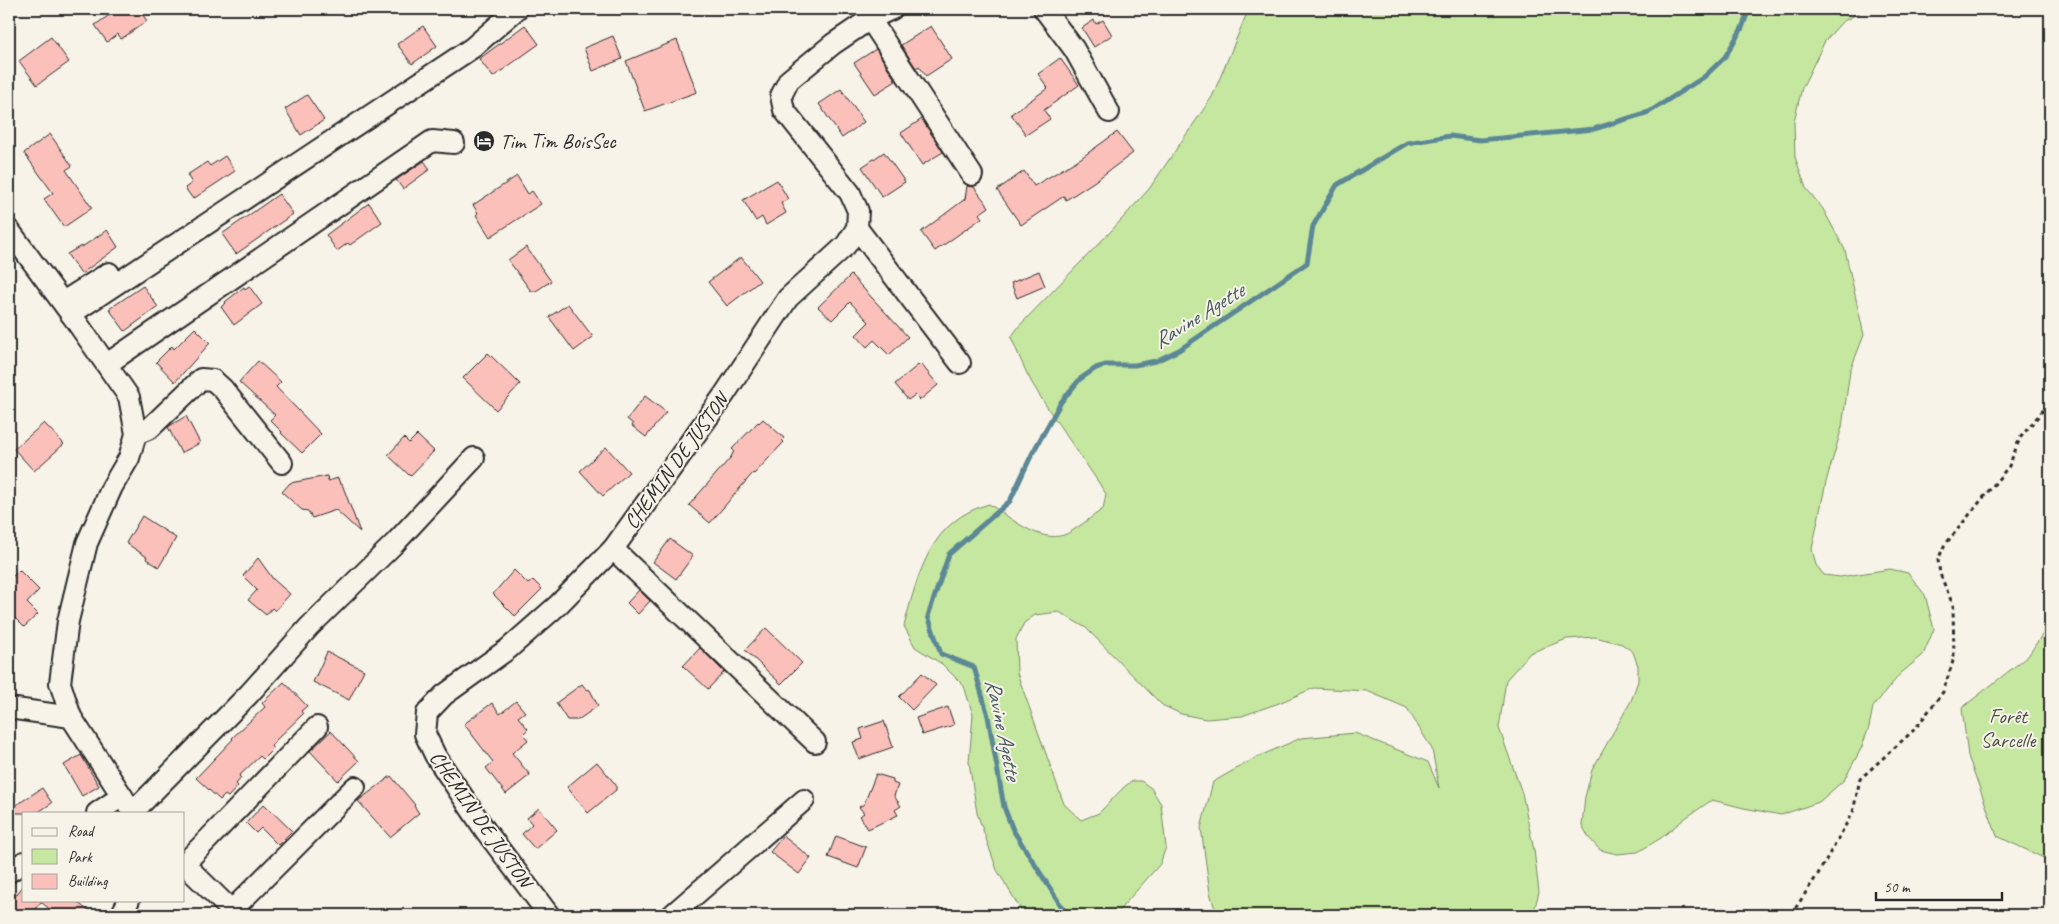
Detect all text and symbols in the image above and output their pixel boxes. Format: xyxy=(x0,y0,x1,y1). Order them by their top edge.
place label: Tim Tim BoisSec xyxy=(500,128,617,154)
hotel icon: Tim Tim BoisSec xyxy=(472,129,496,153)
water label: Ravine Agette xyxy=(1148,275,1253,355)
street label: CHEMIN DE JUSTON xyxy=(618,386,736,534)
water label: Ravine Agette xyxy=(979,676,1028,786)
park label: Forêt Sarcelle xyxy=(1981,703,2037,753)
street label: CHEMIN DE JUSTON xyxy=(424,745,540,895)
legend xyxy=(22,812,185,902)
text: Road xyxy=(68,822,95,841)
text: Park xyxy=(68,848,93,867)
scale bar xyxy=(1876,869,2003,901)
text: Building xyxy=(68,872,108,891)
text: 50 m xyxy=(1884,878,1911,897)

